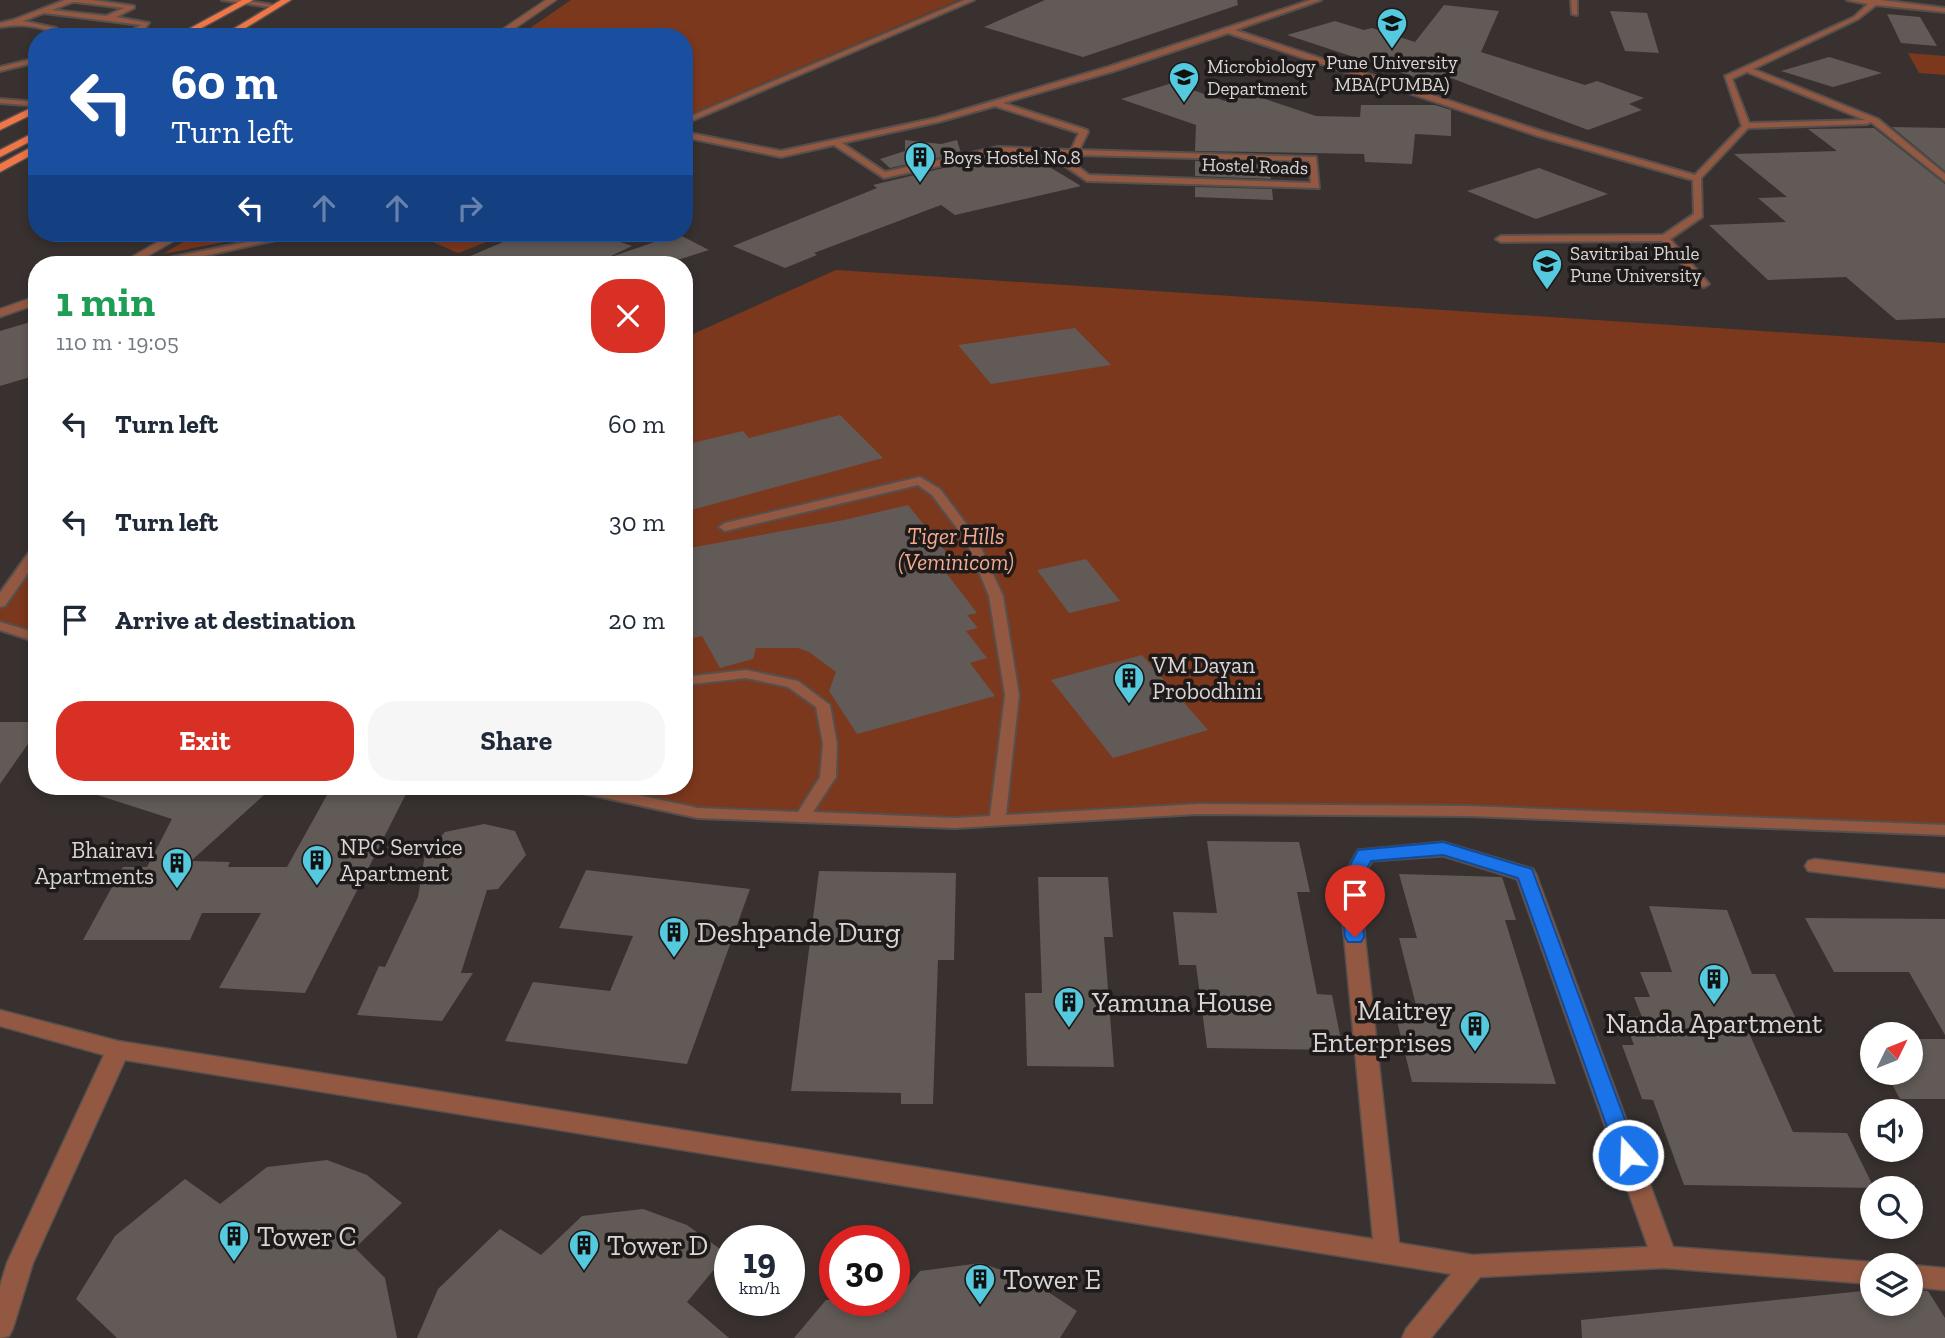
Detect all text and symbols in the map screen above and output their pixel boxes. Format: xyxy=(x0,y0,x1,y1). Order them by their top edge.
school or university icon: Pune University MBA(PUMBA) xyxy=(1375,6,1409,50)
place label: Pune University MBA(PUMBA) xyxy=(1326,51,1458,96)
text: 60 m xyxy=(171,53,278,112)
place label: Microbiology Department xyxy=(1207,55,1316,100)
icon: left xyxy=(56,56,147,147)
school or university icon: Microbiology Department xyxy=(1167,60,1201,104)
text: Turn left xyxy=(171,113,293,151)
building icon: Boys Hostel No.8 xyxy=(903,140,937,184)
place label: Boys Hostel No.8 xyxy=(943,146,1081,169)
street label: Hostel Roads xyxy=(1201,153,1309,179)
icon: left xyxy=(232,189,270,227)
icon: ahead xyxy=(305,189,343,227)
icon: ahead xyxy=(378,189,416,227)
icon: right xyxy=(451,189,489,227)
place label: Savitribai Phule Pune University xyxy=(1570,242,1702,287)
school or university icon: Savitribai Phule Pune University xyxy=(1530,247,1564,291)
text: 1 min xyxy=(56,276,155,327)
button: close xyxy=(591,279,665,353)
text: 110 m · 19:05 xyxy=(56,328,179,356)
icon: left xyxy=(56,405,94,443)
text: Turn left xyxy=(115,408,218,440)
text: 60 m xyxy=(608,408,665,440)
icon: left xyxy=(56,503,94,541)
text: Turn left xyxy=(115,506,218,538)
text: 30 m xyxy=(609,506,665,538)
park label: Tiger Hills (Veminicom) xyxy=(898,522,1014,576)
icon: arrive xyxy=(56,601,94,639)
text: Arrive at destination xyxy=(115,604,355,636)
text: 20 m xyxy=(608,604,665,636)
place label: VM Dayan Probodhini xyxy=(1151,651,1262,705)
building icon: VM Dayan Probodhini xyxy=(1112,661,1146,705)
button: Exit xyxy=(56,701,354,781)
button: Share xyxy=(368,701,665,781)
place label: NPC Service Apartment xyxy=(340,833,463,887)
place label: Bhairavi Apartments xyxy=(35,836,154,890)
building icon: NPC Service Apartment xyxy=(300,843,334,887)
building icon: Bhairavi Apartments xyxy=(160,846,194,890)
pin xyxy=(1325,865,1385,937)
icon: arrive xyxy=(1336,876,1374,914)
building icon: Deshpande Durg xyxy=(657,915,691,959)
place label: Deshpande Durg xyxy=(697,916,900,949)
building icon: Nanda Apartment xyxy=(1697,962,1731,1006)
building icon: Yamuna House xyxy=(1052,985,1086,1029)
place label: Yamuna House xyxy=(1091,986,1273,1019)
place label: Maitrey Enterprises xyxy=(1311,994,1453,1059)
place label: Nanda Apartment xyxy=(1606,1007,1823,1040)
building icon: Maitrey Enterprises xyxy=(1458,1009,1492,1053)
north arrow xyxy=(1860,1022,1923,1085)
map controls xyxy=(1860,1022,1923,1316)
button: sound xyxy=(1860,1099,1923,1162)
position arrow xyxy=(1591,1118,1665,1192)
button: search xyxy=(1860,1176,1923,1239)
building icon: Tower C xyxy=(217,1219,251,1263)
place label: Tower C xyxy=(257,1220,357,1253)
speed limit sign: 30 xyxy=(819,1225,910,1316)
building icon: Tower D xyxy=(567,1228,601,1272)
place label: Tower D xyxy=(607,1229,708,1262)
text: 19 xyxy=(743,1240,776,1282)
button: layers xyxy=(1860,1253,1923,1316)
building icon: Tower E xyxy=(963,1262,997,1306)
place label: Tower E xyxy=(1003,1263,1101,1296)
text: km/h xyxy=(739,1277,780,1299)

